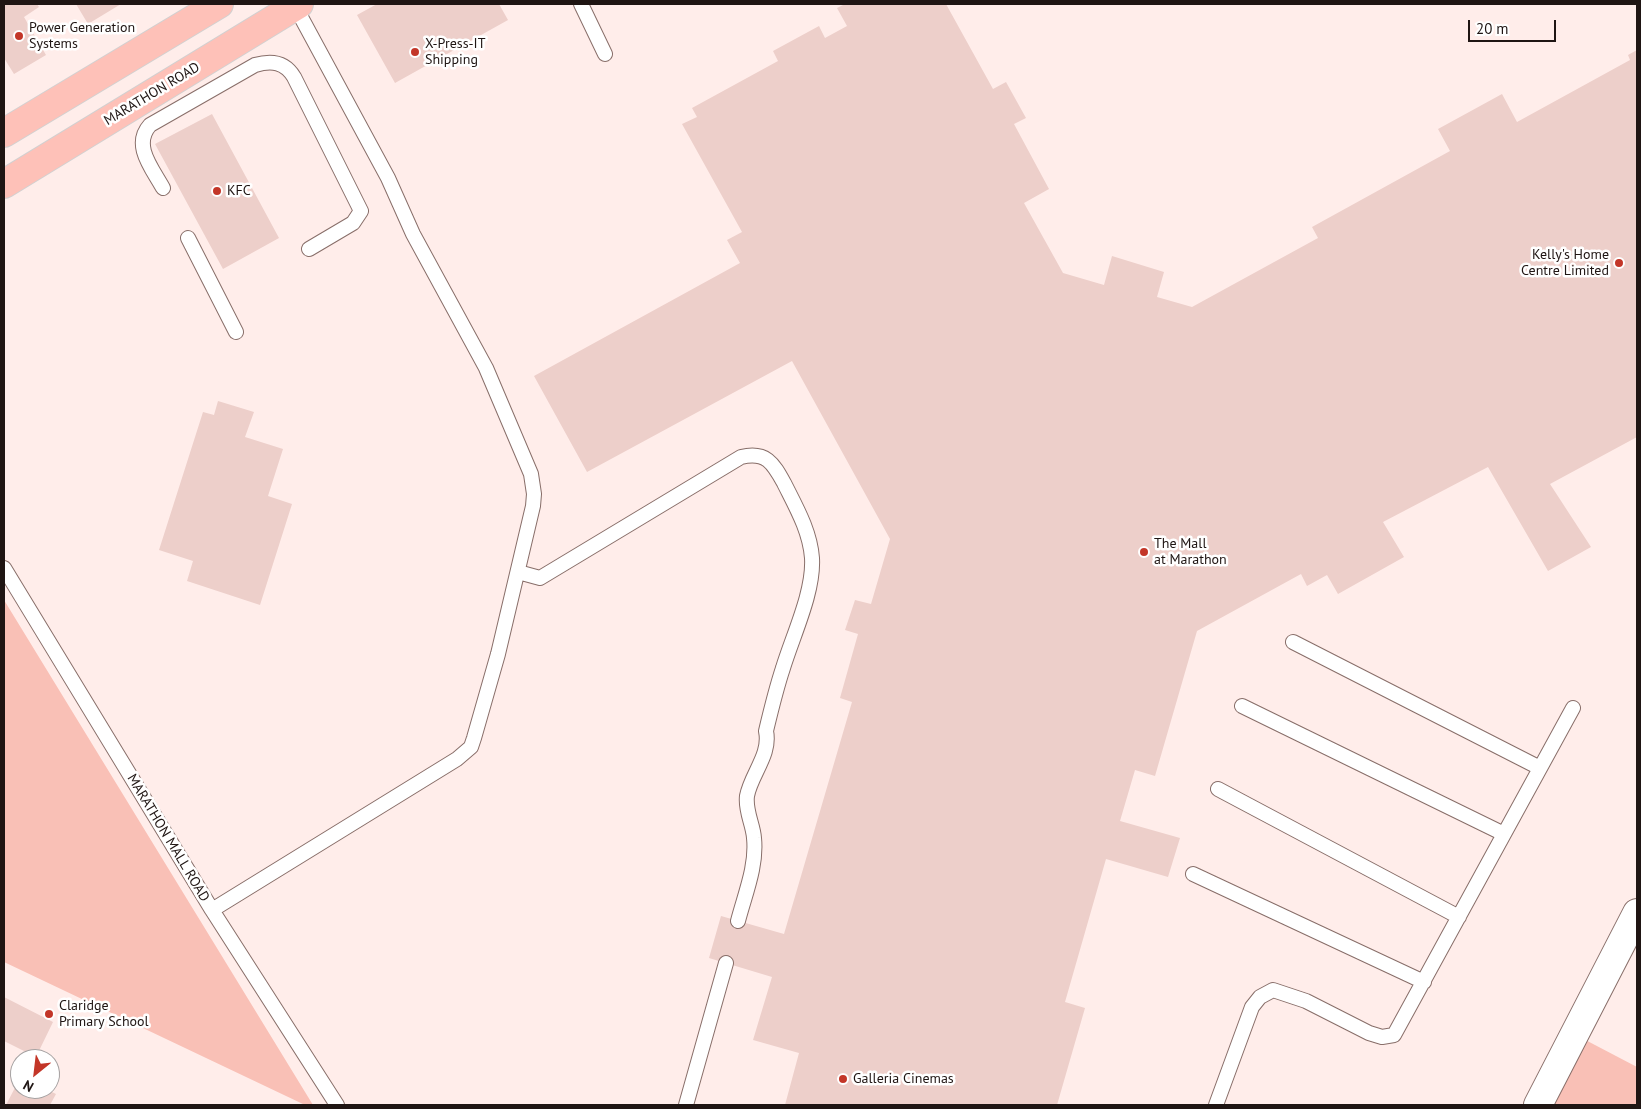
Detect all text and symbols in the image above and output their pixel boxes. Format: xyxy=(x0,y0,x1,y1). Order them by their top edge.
scale bar xyxy=(1471,10,1558,42)
text: 20 m xyxy=(1476,19,1509,38)
place label: Power Generation Systems xyxy=(29,20,135,52)
marker: Power Generation Systems xyxy=(13,30,25,42)
place label: X-Press-IT Shipping xyxy=(425,36,485,68)
marker: X-Press-IT Shipping xyxy=(409,46,421,58)
street label: MARATHON ROAD xyxy=(101,59,203,129)
place label: KFC xyxy=(227,183,251,199)
marker: KFC xyxy=(211,185,223,197)
place label: Kelly's Home Centre Limited xyxy=(1521,247,1609,280)
marker: Kelly's Home Centre Limited xyxy=(1613,257,1625,269)
place label: The Mall at Marathon xyxy=(1154,536,1227,568)
marker: The Mall at Marathon xyxy=(1138,546,1150,558)
street label: MARATHON MALL ROAD xyxy=(123,771,213,905)
place label: Claridge Primary School xyxy=(59,998,149,1030)
marker: Claridge Primary School xyxy=(43,1008,55,1020)
north arrow xyxy=(10,1049,60,1099)
place label: Galleria Cinemas xyxy=(853,1071,954,1087)
marker: Galleria Cinemas xyxy=(837,1073,849,1085)
text: N xyxy=(20,1076,37,1096)

